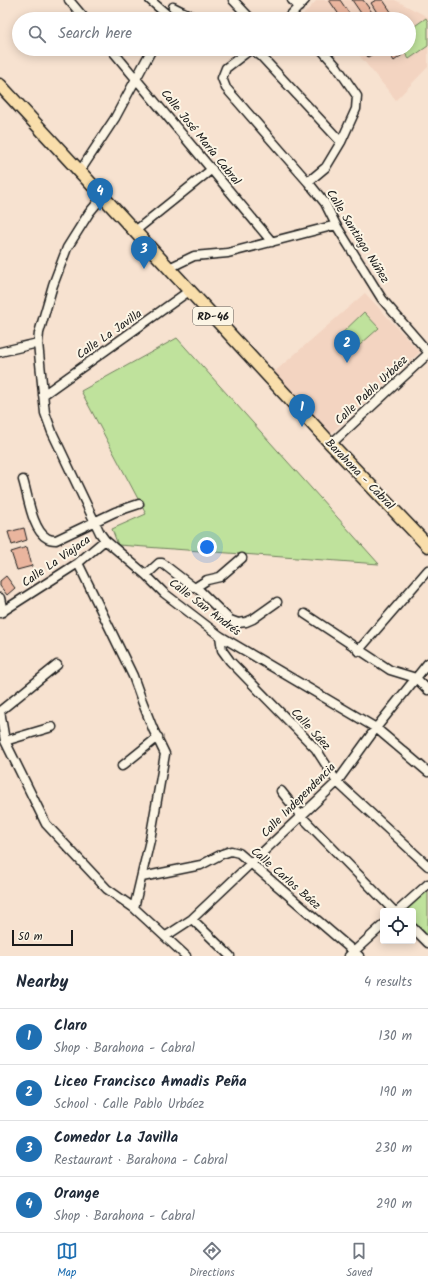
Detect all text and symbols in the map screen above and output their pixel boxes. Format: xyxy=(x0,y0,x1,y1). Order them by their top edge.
search box xyxy=(12,12,416,56)
text: Search here xyxy=(58,22,132,46)
icon: search xyxy=(26,23,48,45)
street label: Calle José María Cabral xyxy=(156,85,246,190)
pin: 4 xyxy=(87,178,113,211)
street label: Calle Santiago Núñez xyxy=(321,186,394,287)
pin: 3 xyxy=(131,236,157,269)
street label: Calle La Javilla xyxy=(72,304,146,364)
road number: RD-46 xyxy=(193,307,233,325)
pin: 2 xyxy=(334,330,360,363)
street label: Calle Pablo Urbáez xyxy=(330,351,412,429)
pin: 1 xyxy=(289,394,315,427)
street label: Barahona - Cabral xyxy=(320,434,399,515)
street label: Calle La Viajaca xyxy=(18,530,95,592)
your location xyxy=(197,537,217,557)
street label: Calle San Andrés xyxy=(165,574,245,641)
street label: Calle Sáez xyxy=(286,704,335,755)
street label: Calle Independencia xyxy=(256,758,341,842)
street label: Calle Carlos Báez xyxy=(246,842,325,914)
map controls xyxy=(380,908,416,944)
button: locate xyxy=(380,908,416,944)
scale bar xyxy=(12,928,73,947)
text: 50 m xyxy=(18,928,43,946)
text: Nearby xyxy=(16,969,68,996)
text: 4 results xyxy=(364,972,412,993)
text: Claro xyxy=(54,1014,87,1038)
text: 1 xyxy=(27,1026,31,1047)
text: 130 m xyxy=(378,1026,412,1047)
text: Shop · Barahona - Cabral xyxy=(54,1038,195,1059)
text: Liceo Francisco Amadis Peña xyxy=(54,1070,247,1094)
text: 2 xyxy=(25,1082,33,1103)
text: 190 m xyxy=(380,1082,412,1103)
text: School · Calle Pablo Urbáez xyxy=(54,1094,204,1115)
text: Comedor La Javilla xyxy=(54,1126,178,1150)
text: 3 xyxy=(25,1138,33,1159)
text: 230 m xyxy=(375,1138,412,1159)
text: Restaurant · Barahona - Cabral xyxy=(54,1150,228,1171)
text: Orange xyxy=(54,1182,99,1206)
text: 4 xyxy=(25,1194,33,1215)
text: 290 m xyxy=(376,1194,412,1215)
text: Shop · Barahona - Cabral xyxy=(54,1206,195,1227)
tab: Map xyxy=(56,1240,78,1282)
tab: Directions xyxy=(189,1240,235,1282)
tab: Saved xyxy=(346,1240,372,1282)

